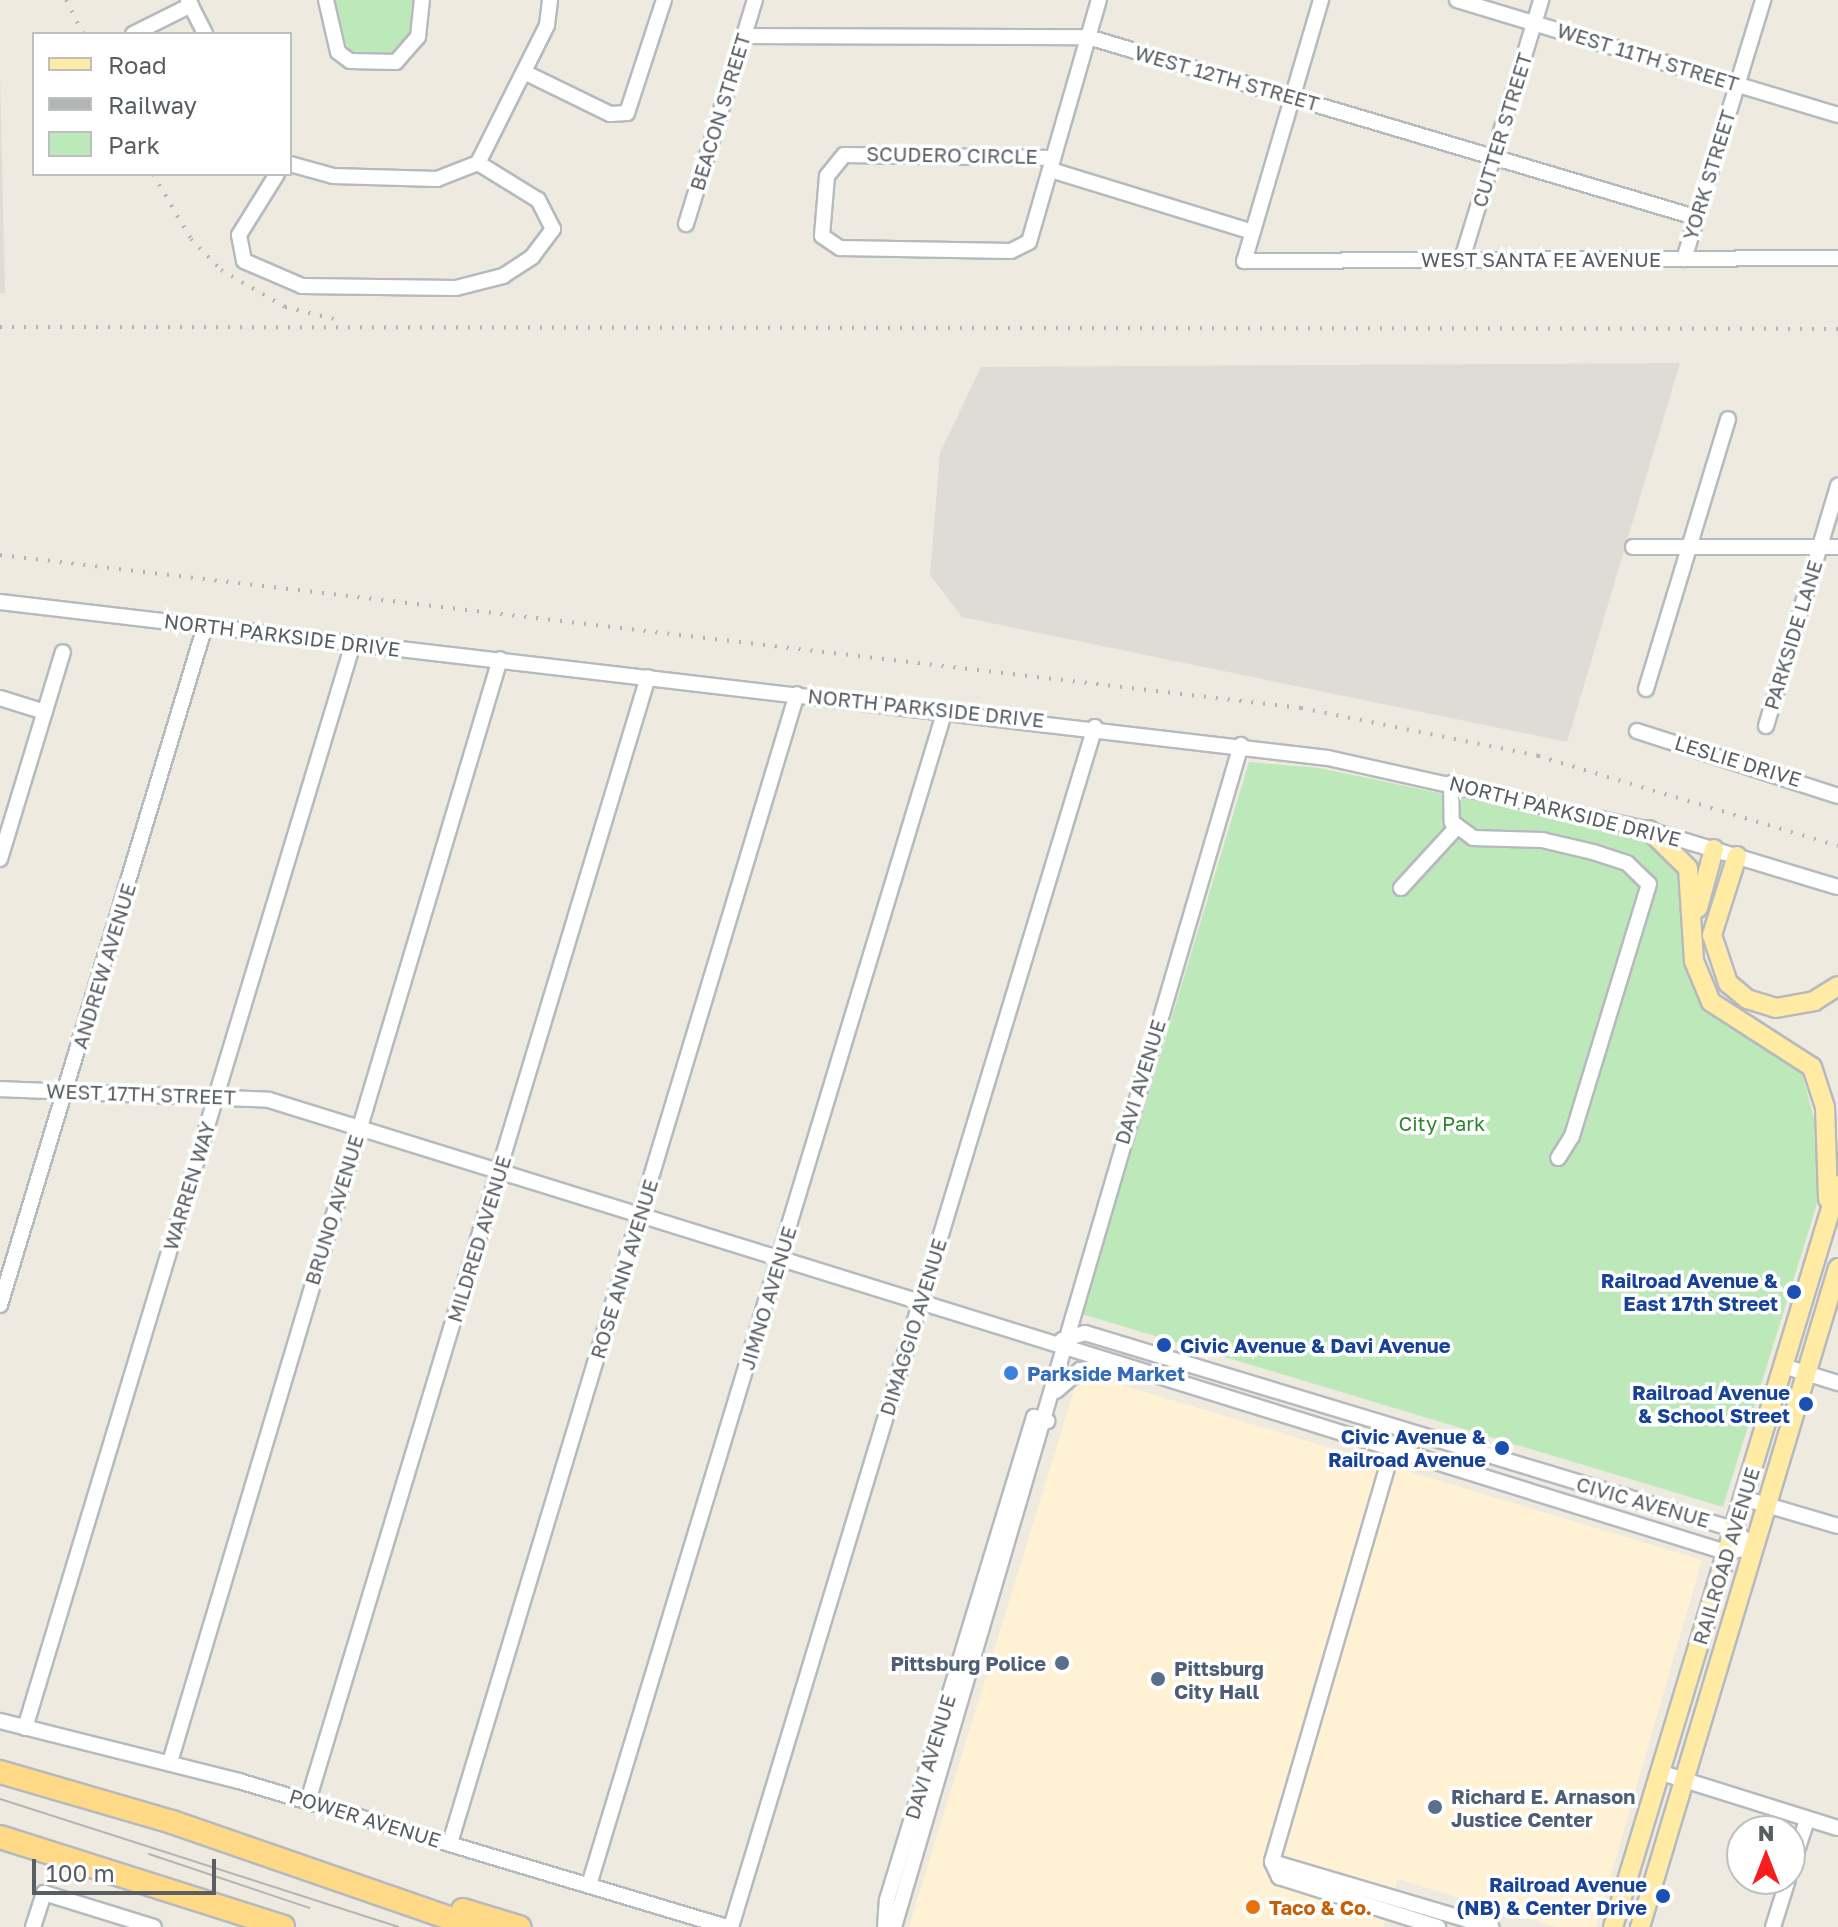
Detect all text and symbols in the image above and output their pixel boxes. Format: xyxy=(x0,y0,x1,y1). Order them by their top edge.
street label: WEST 11TH STREET xyxy=(1554,18,1742,96)
street label: BEACON STREET xyxy=(685,31,755,193)
legend xyxy=(32,32,292,176)
street label: WEST 12TH STREET xyxy=(1132,40,1322,116)
text: Road xyxy=(108,50,167,79)
street label: CUTTER STREET xyxy=(1467,50,1537,210)
text: Railway xyxy=(108,90,197,119)
street label: YORK STREET xyxy=(1678,107,1740,243)
text: Park xyxy=(108,130,160,159)
street label: SCUDERO CIRCLE xyxy=(866,142,1038,168)
street label: WEST SANTA FE AVENUE xyxy=(1421,247,1661,271)
street label: PARKSIDE LANE xyxy=(1759,557,1827,713)
street label: NORTH PARKSIDE DRIVE xyxy=(163,609,401,661)
street label: NORTH PARKSIDE DRIVE xyxy=(807,684,1045,732)
street label: LESLIE DRIVE xyxy=(1672,730,1804,792)
street label: NORTH PARKSIDE DRIVE xyxy=(1447,771,1683,851)
street label: ANDREW AVENUE xyxy=(67,880,141,1052)
street label: DAVI AVENUE xyxy=(1110,1017,1170,1147)
street label: WEST 17TH STREET xyxy=(46,1079,236,1109)
park label: City Park xyxy=(1399,1111,1485,1135)
street label: WARREN WAY xyxy=(158,1119,220,1253)
street label: BRUNO AVENUE xyxy=(300,1132,368,1288)
street label: MILDRED AVENUE xyxy=(442,1153,516,1325)
street label: ROSE ANN AVENUE xyxy=(585,1176,663,1362)
street label: JIMNO AVENUE xyxy=(735,1223,801,1373)
street label: DIMAGGIO AVENUE xyxy=(875,1236,951,1418)
place label: Railroad Avenue & East 17th Street xyxy=(1601,1268,1778,1315)
marker: Railroad Avenue & East 17th Street xyxy=(1785,1283,1803,1301)
place label: Civic Avenue & Davi Avenue xyxy=(1180,1333,1451,1357)
marker: Civic Avenue & Davi Avenue xyxy=(1155,1336,1173,1354)
place label: Parkside Market xyxy=(1027,1361,1185,1385)
marker: Parkside Market xyxy=(1002,1364,1020,1382)
place label: Railroad Avenue & School Street xyxy=(1632,1380,1790,1427)
marker: Railroad Avenue & School Street xyxy=(1797,1395,1815,1413)
place label: Civic Avenue & Railroad Avenue xyxy=(1328,1424,1486,1471)
marker: Civic Avenue & Railroad Avenue xyxy=(1493,1439,1511,1457)
street label: RAILROAD AVENUE xyxy=(1688,1464,1764,1648)
street label: CIVIC AVENUE xyxy=(1574,1472,1712,1532)
place label: Pittsburg Police xyxy=(890,1651,1046,1675)
marker: Pittsburg Police xyxy=(1053,1654,1071,1672)
place label: Pittsburg City Hall xyxy=(1174,1656,1264,1703)
marker: Pittsburg City Hall xyxy=(1149,1670,1167,1688)
street label: DAVI AVENUE xyxy=(900,1692,960,1822)
street label: POWER AVENUE xyxy=(286,1784,444,1852)
place label: Richard E. Arnason Justice Center xyxy=(1451,1784,1635,1831)
marker: Richard E. Arnason Justice Center xyxy=(1426,1798,1444,1816)
north arrow xyxy=(1726,1815,1806,1895)
text: N xyxy=(1758,1819,1774,1846)
scale bar xyxy=(36,1843,220,1893)
text: 100 m xyxy=(46,1858,115,1887)
place label: Railroad Avenue (NB) & Center Drive xyxy=(1457,1872,1647,1919)
marker: Railroad Avenue (NB) & Center Drive xyxy=(1654,1887,1672,1905)
place label: Taco & Co. xyxy=(1269,1895,1372,1919)
marker: Taco & Co. xyxy=(1244,1898,1262,1916)

